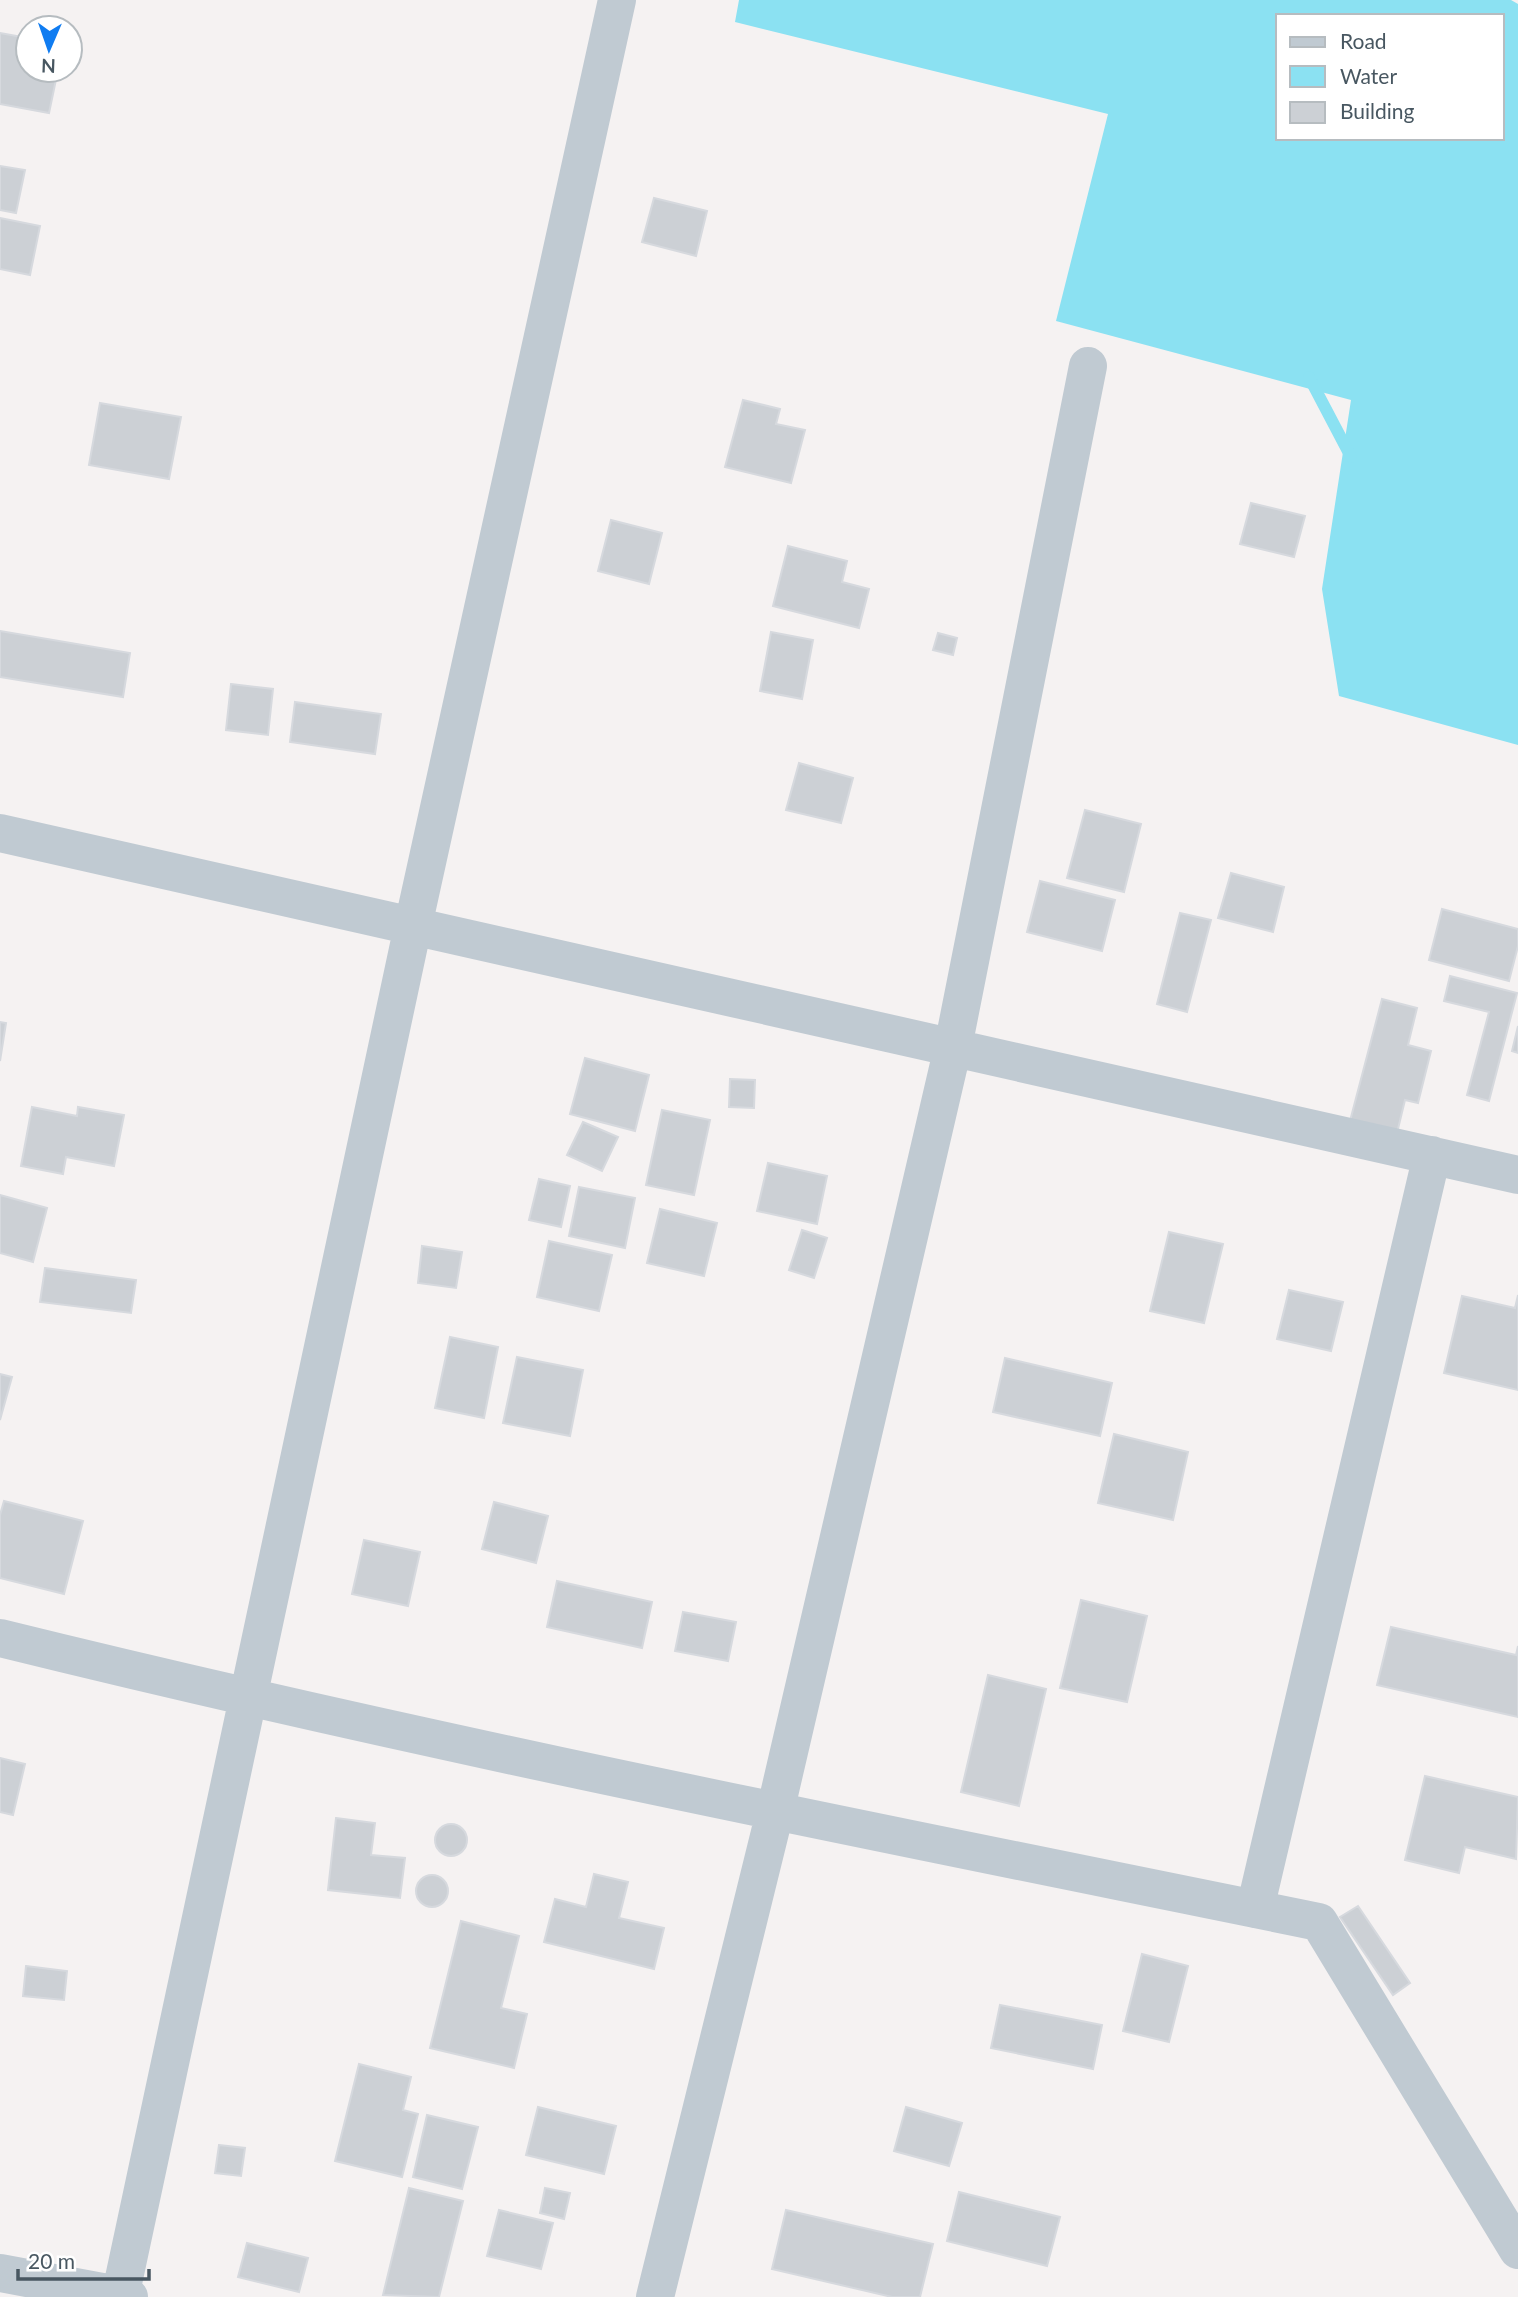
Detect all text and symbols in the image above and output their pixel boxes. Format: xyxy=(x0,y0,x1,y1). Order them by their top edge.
north arrow xyxy=(14,14,84,84)
legend xyxy=(1276,14,1504,140)
text: Road xyxy=(1340,28,1387,53)
text: N xyxy=(41,55,56,78)
text: Water xyxy=(1340,63,1397,88)
text: Building xyxy=(1340,98,1415,123)
scale bar xyxy=(18,2238,149,2282)
text: 20 m xyxy=(28,2248,75,2273)

